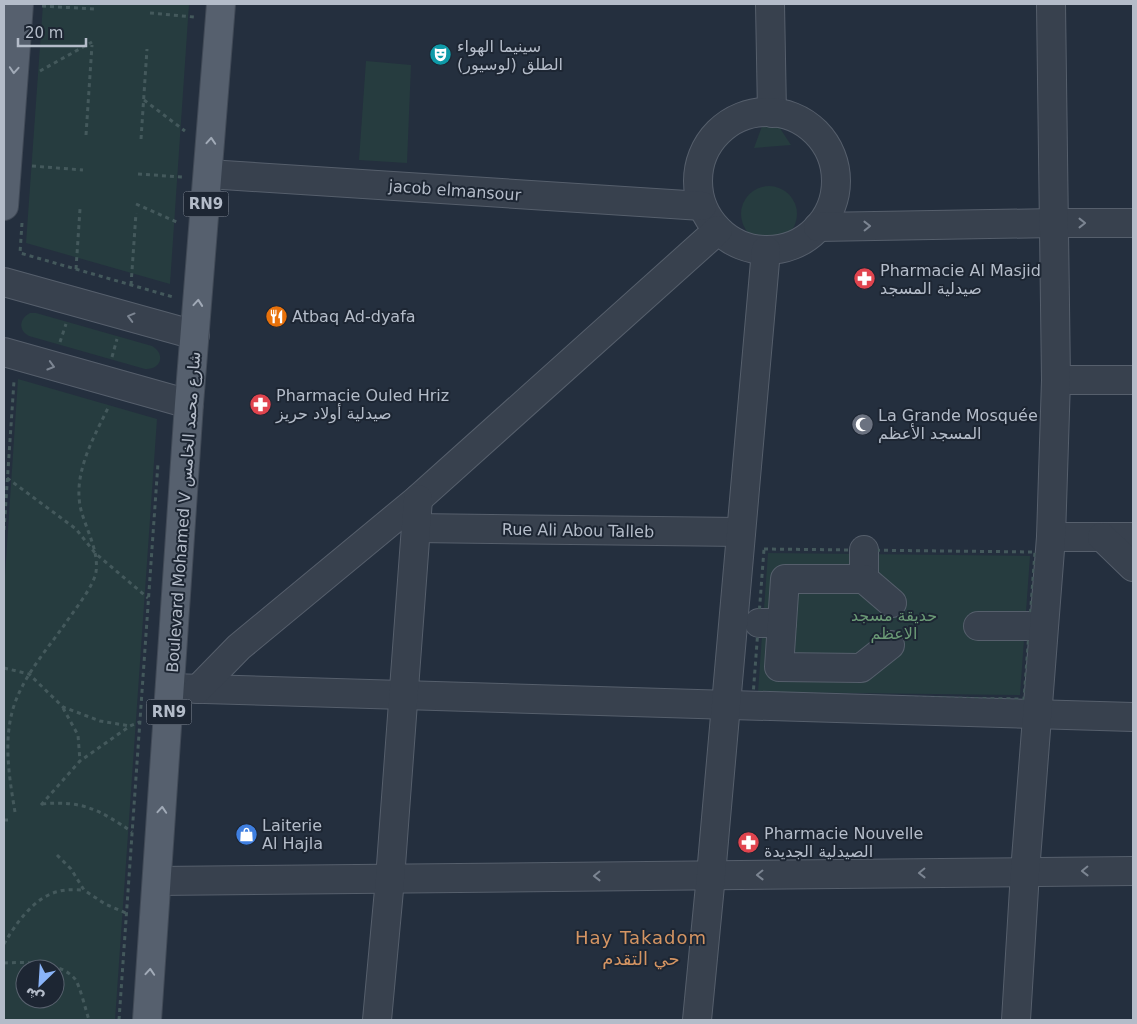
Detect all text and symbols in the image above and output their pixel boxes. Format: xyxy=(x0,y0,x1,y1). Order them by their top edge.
scale bar xyxy=(18,15,85,47)
text: 20 m xyxy=(25,24,63,42)
place label: سينيما الهواء الطلق (لوسيور) xyxy=(457,37,563,75)
theatre icon: سينيما الهواء الطلق (لوسيور) xyxy=(429,43,453,67)
one-way arrow xyxy=(8,66,19,74)
one-way arrow xyxy=(205,137,216,145)
street label: jacob elmansour xyxy=(387,176,522,205)
road number: RN9 xyxy=(184,192,228,216)
one-way arrow xyxy=(1078,218,1086,228)
one-way arrow xyxy=(864,221,871,231)
place label: Pharmacie Al Masjid صيدلية المسجد xyxy=(880,261,1041,298)
pharmacy icon: Pharmacie Al Masjid صيدلية المسجد xyxy=(852,267,876,291)
one-way arrow xyxy=(192,299,203,307)
restaurant icon: Atbaq Ad-dyafa xyxy=(264,304,288,328)
place label: Atbaq Ad-dyafa xyxy=(292,307,416,326)
one-way arrow xyxy=(128,313,136,323)
street label: Boulevard Mohamed V شارع محمد الخامس xyxy=(163,351,205,673)
one-way arrow xyxy=(46,360,54,370)
place label: Pharmacie Ouled Hriz صيدلية أولاد حريز xyxy=(275,386,449,424)
pharmacy icon: Pharmacie Ouled Hriz صيدلية أولاد حريز xyxy=(248,392,272,416)
place label: La Grande Mosquée المسجد الأعظم xyxy=(878,406,1038,443)
mosque icon: La Grande Mosquée المسجد الأعظم xyxy=(850,412,874,436)
street label: Rue Ali Abou Talleb xyxy=(502,520,654,541)
park label: حديقة مسجد الاعظم xyxy=(851,606,937,643)
road number: RN9 xyxy=(146,700,192,724)
one-way arrow xyxy=(156,805,167,813)
place label: Laiterie Al Hajla xyxy=(262,816,323,853)
shop icon: Laiterie Al Hajla xyxy=(234,822,258,846)
place label: Pharmacie Nouvelle الصيدلية الجديدة xyxy=(764,824,923,861)
pharmacy icon: Pharmacie Nouvelle الصيدلية الجديدة xyxy=(736,830,760,854)
one-way arrow xyxy=(1080,866,1088,876)
one-way arrow xyxy=(918,868,926,878)
one-way arrow xyxy=(755,870,763,880)
one-way arrow xyxy=(593,871,601,882)
district label: Hay Takadom حي التقدم xyxy=(575,927,707,970)
north arrow xyxy=(15,959,65,1009)
one-way arrow xyxy=(145,967,156,975)
text: ش xyxy=(22,984,47,1007)

